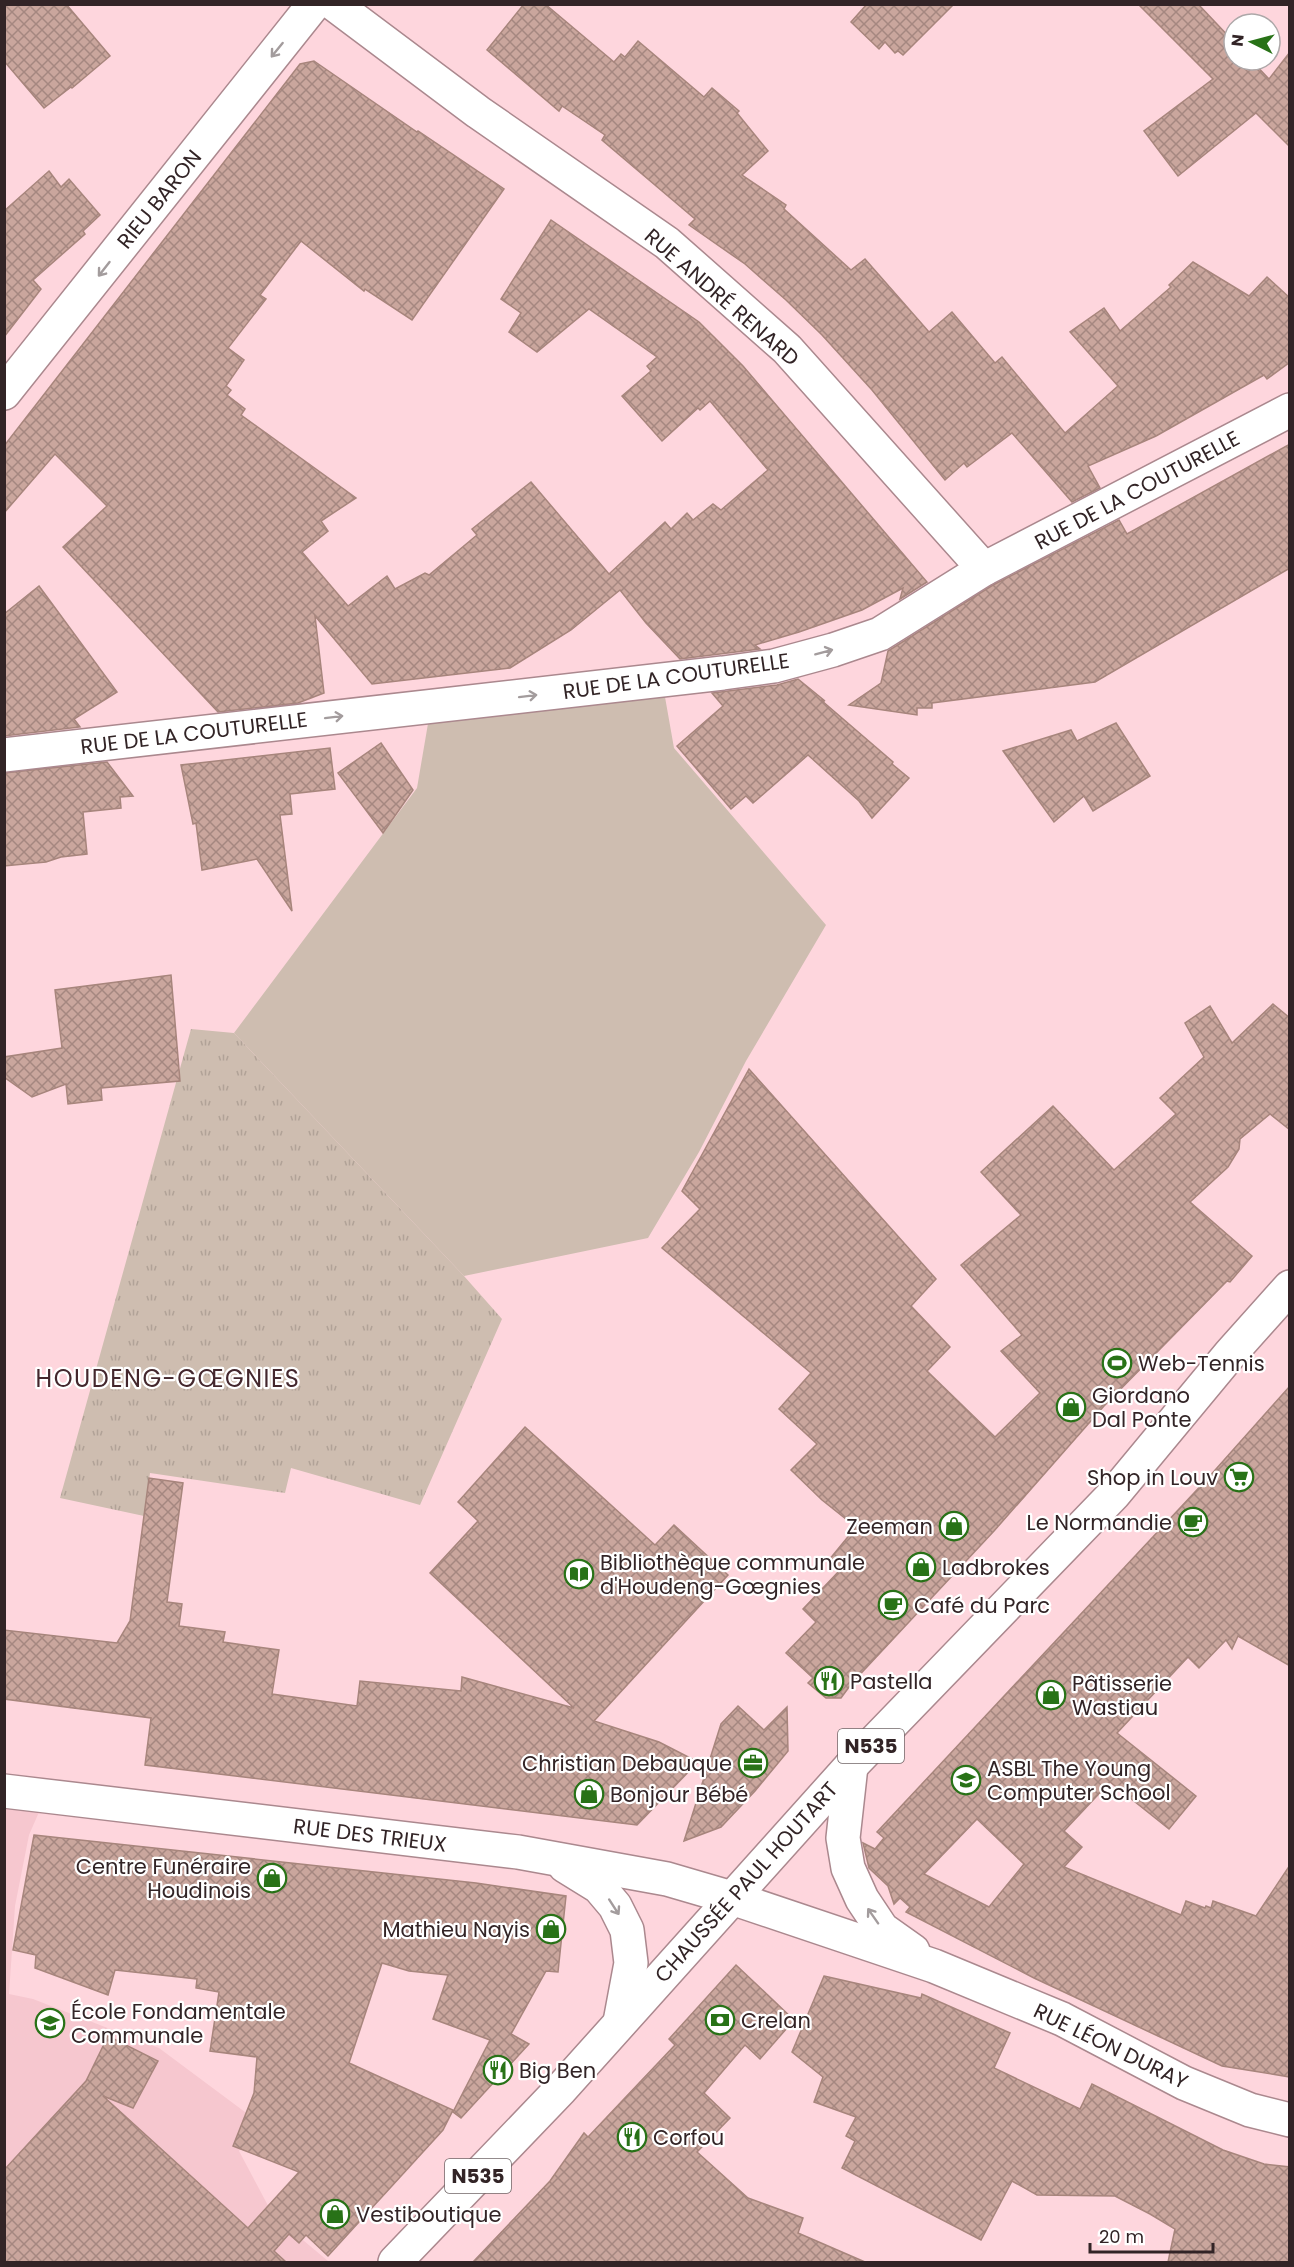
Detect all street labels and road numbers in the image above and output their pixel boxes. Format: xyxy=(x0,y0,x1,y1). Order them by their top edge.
street label: RIEU BARON xyxy=(110,143,208,255)
street label: RUE ANDRÉ RENARD xyxy=(638,222,806,372)
street label: RUE DE LA COUTURELLE xyxy=(1029,424,1245,556)
street label: RUE DE LA COUTURELLE xyxy=(561,646,791,706)
street label: RUE DE LA COUTURELLE xyxy=(79,705,309,761)
road number: N535 xyxy=(838,1729,904,1763)
street label: CHAUSSÉE PAUL HOUTART xyxy=(648,1775,844,1989)
street label: RUE DES TRIEUX xyxy=(292,1811,448,1859)
street label: RUE LÉON DURAY xyxy=(1029,1996,1193,2096)
road number: N535 xyxy=(445,2159,511,2193)

